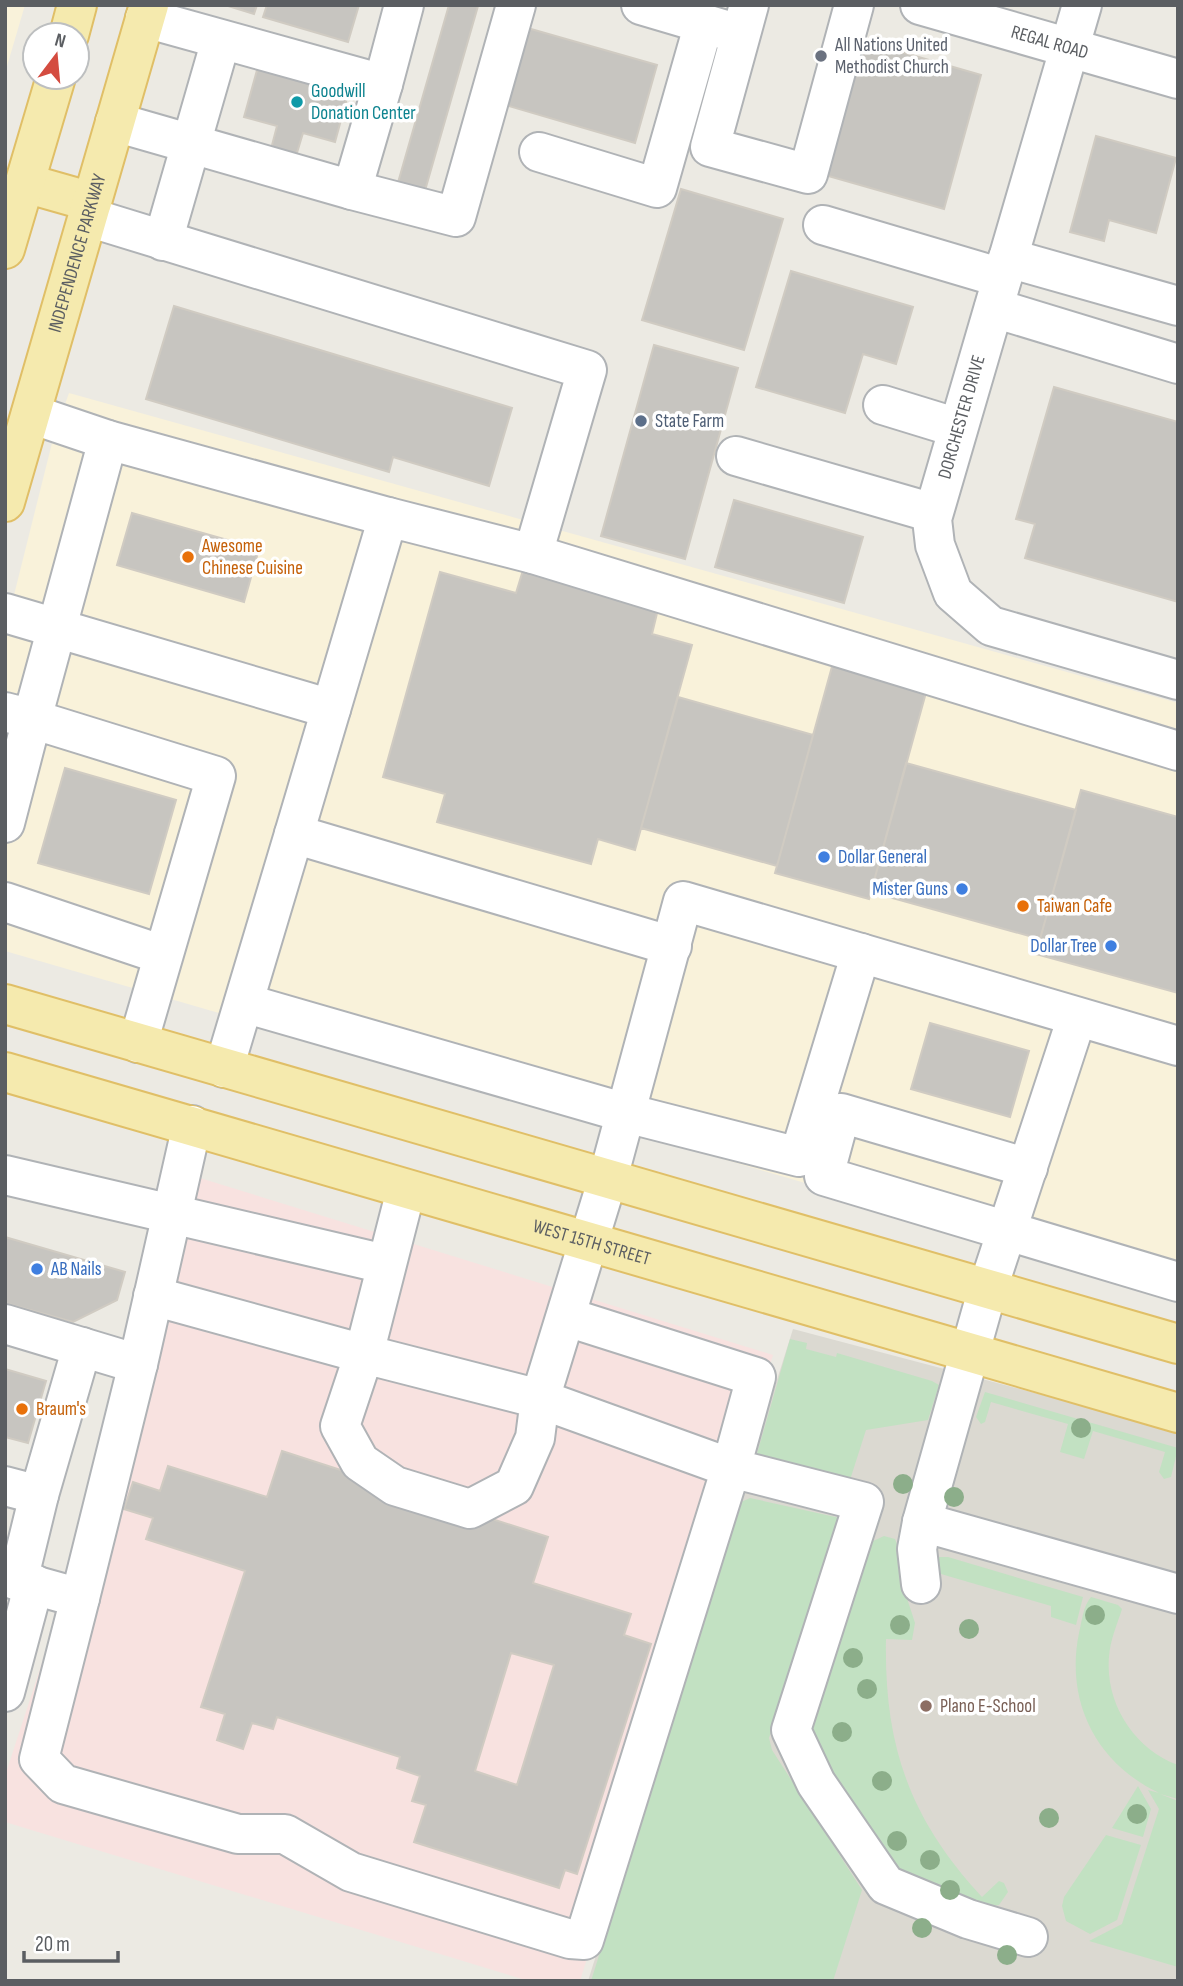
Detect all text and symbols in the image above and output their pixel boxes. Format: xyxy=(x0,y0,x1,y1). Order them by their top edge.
street label: REGAL ROAD xyxy=(1008,20,1091,64)
north arrow xyxy=(21,21,91,91)
text: N xyxy=(52,29,68,54)
place label: All Nations United Methodist Church xyxy=(834,34,949,79)
marker: All Nations United Methodist Church xyxy=(813,48,829,64)
place label: Goodwill Donation Center xyxy=(311,80,416,125)
marker: Goodwill Donation Center xyxy=(289,94,305,110)
street label: INDEPENDENCE PARKWAY xyxy=(43,171,111,335)
street label: DORCHESTER DRIVE xyxy=(933,352,991,482)
place label: State Farm xyxy=(655,410,724,433)
marker: State Farm xyxy=(633,413,649,429)
place label: Awesome Chinese Cuisine xyxy=(201,535,303,580)
marker: Awesome Chinese Cuisine xyxy=(180,549,196,565)
place label: Dollar General xyxy=(838,846,927,869)
marker: Dollar General xyxy=(816,849,832,865)
place label: Mister Guns xyxy=(872,878,948,901)
marker: Mister Guns xyxy=(954,881,970,897)
place label: Taiwan Cafe xyxy=(1037,895,1112,918)
marker: Taiwan Cafe xyxy=(1015,898,1031,914)
place label: Dollar Tree xyxy=(1030,935,1097,958)
marker: Dollar Tree xyxy=(1103,938,1119,954)
street label: WEST 15TH STREET xyxy=(530,1215,654,1271)
place label: AB Nails xyxy=(50,1258,102,1281)
marker: AB Nails xyxy=(29,1261,45,1277)
place label: Braum's xyxy=(36,1398,86,1421)
marker: Braum's xyxy=(14,1401,30,1417)
place label: Plano E-School xyxy=(940,1695,1036,1718)
marker: Plano E-School xyxy=(918,1698,934,1714)
scale bar xyxy=(24,1920,119,1964)
text: 20 m xyxy=(35,1932,70,1957)

